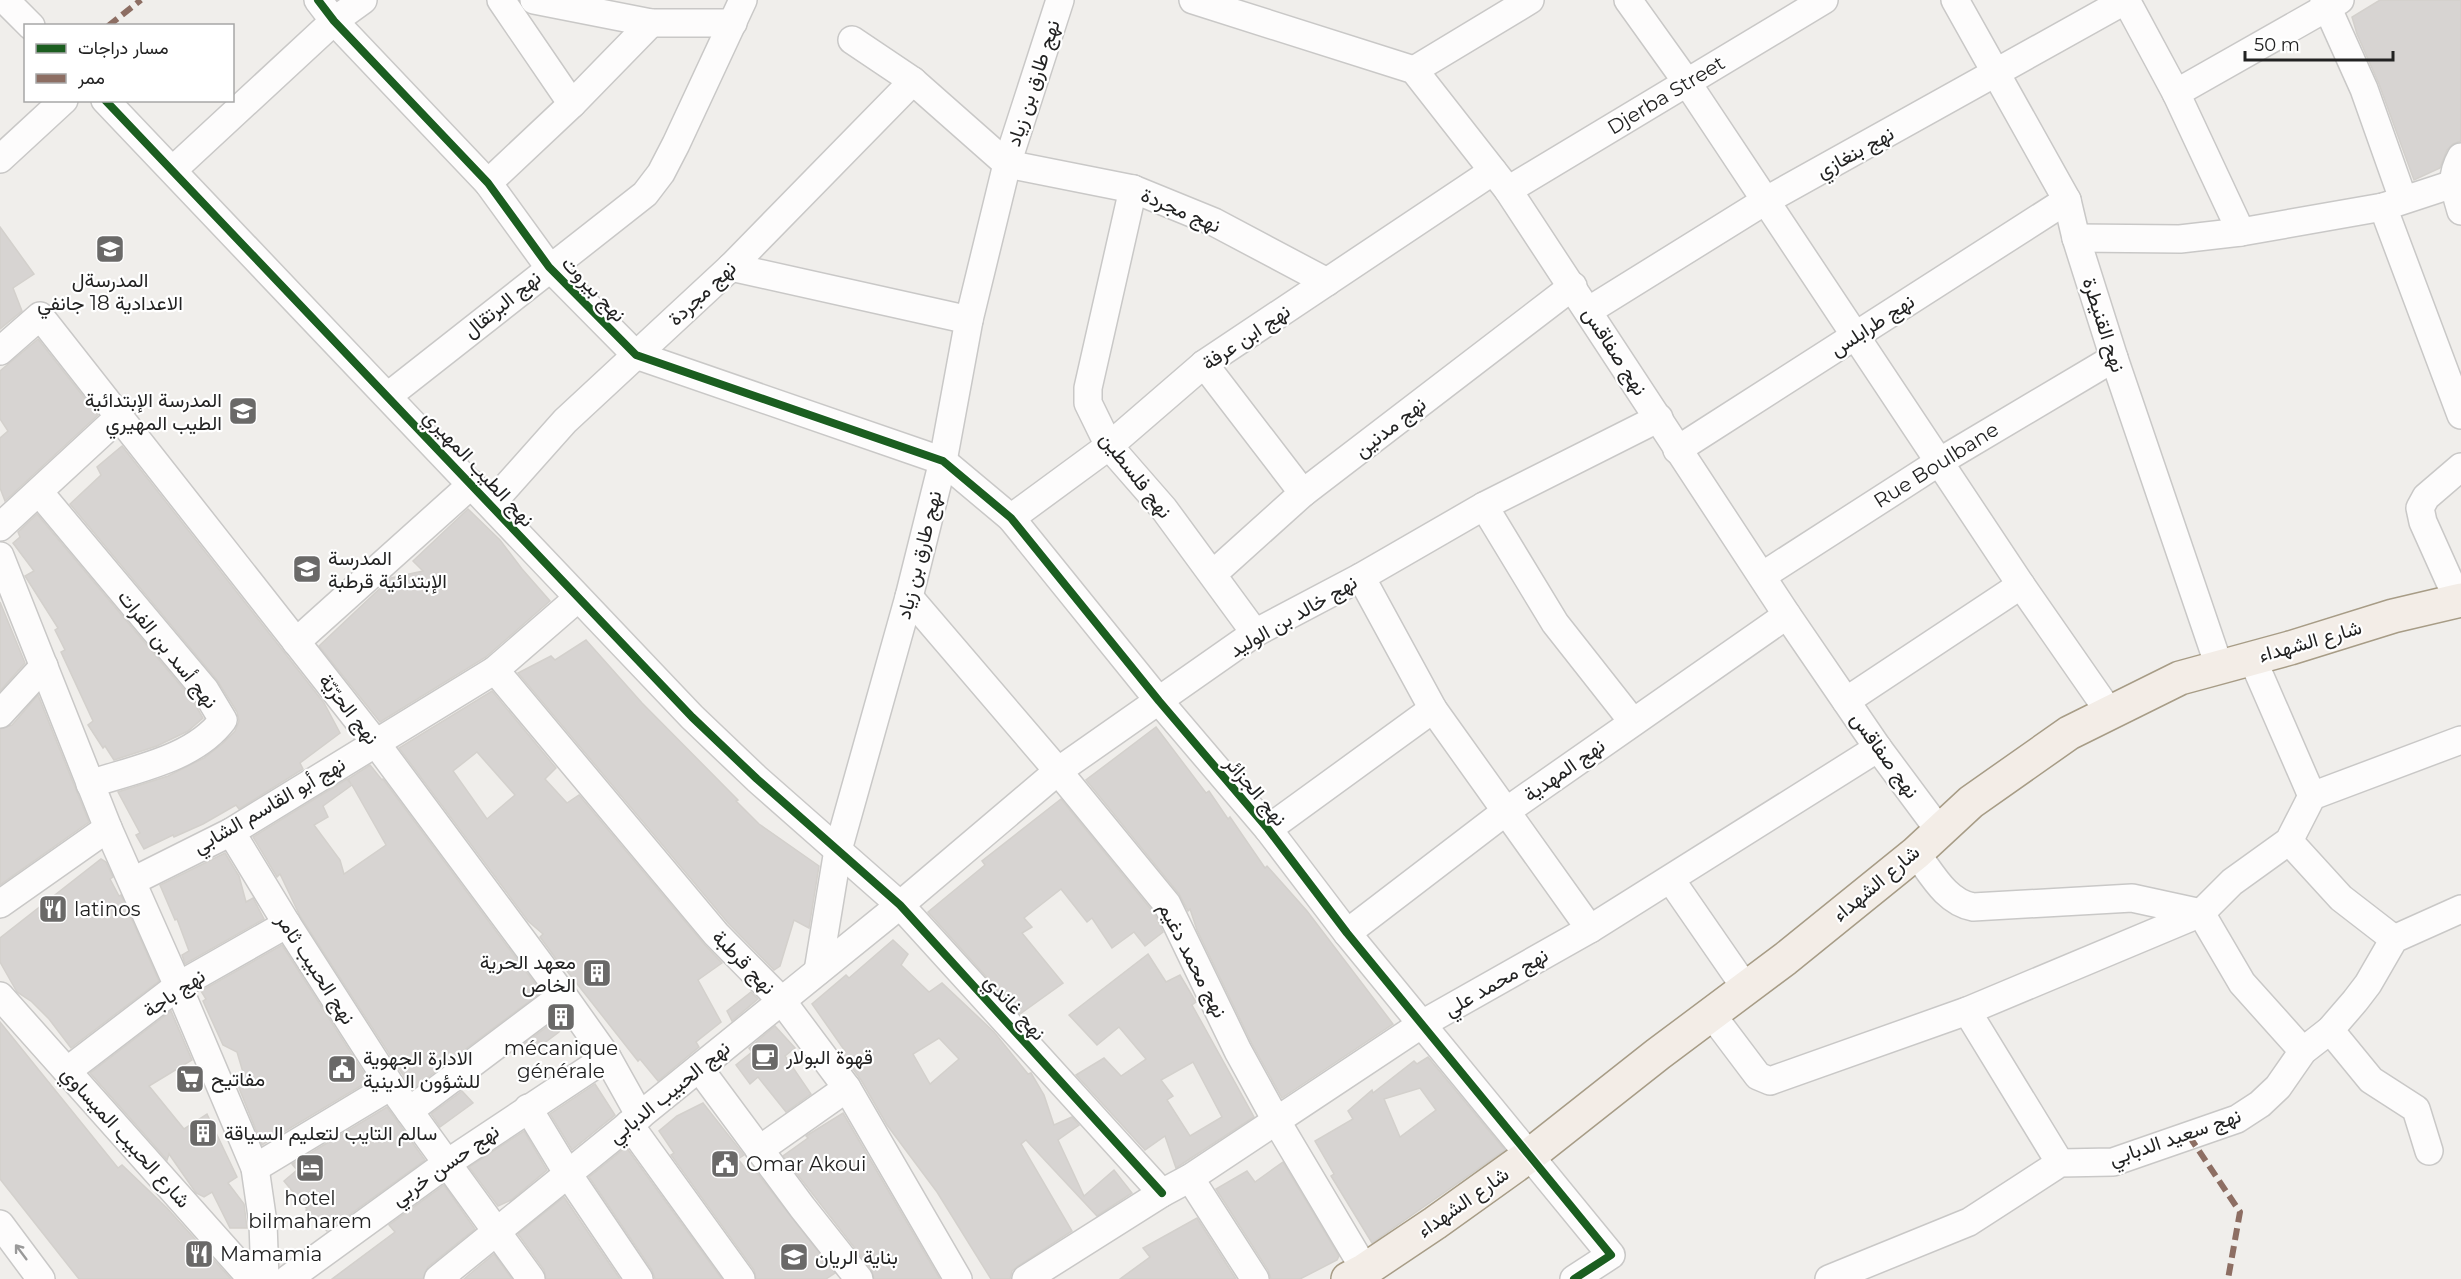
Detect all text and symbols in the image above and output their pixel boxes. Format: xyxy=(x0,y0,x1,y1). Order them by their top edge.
street label: نهج طارق بن زياد xyxy=(1001,17,1067,150)
legend xyxy=(24,24,234,102)
scale bar xyxy=(2245,24,2394,62)
text: 50 m xyxy=(2254,34,2300,56)
text: مسار دراجات xyxy=(78,37,169,59)
street label: Djerba Street xyxy=(1603,50,1729,140)
text: ممر xyxy=(77,67,105,89)
street label: نهج بنغازي xyxy=(1812,121,1900,187)
street label: نهج مجردة xyxy=(1137,183,1224,239)
school or university icon: المدرسةل الاعدادية 18 جانفي xyxy=(94,233,126,265)
street label: نهج بيروت xyxy=(555,251,631,328)
street label: نهج مجردة xyxy=(663,256,742,332)
street label: نهج البرتقال xyxy=(458,265,547,344)
place label: المدرسةل الاعدادية 18 جانفي xyxy=(37,268,183,320)
street label: نهح القنيطرة xyxy=(2076,275,2131,376)
street label: نهج طرابلس xyxy=(1825,289,1920,363)
street label: نهج ابن عرفة xyxy=(1197,299,1296,377)
street label: نهج صفاقس xyxy=(1576,302,1652,401)
place label: المدرسة الإبتدائية الطيب المهيري xyxy=(85,388,222,440)
street label: نهج مدنين xyxy=(1350,392,1432,464)
school or university icon: المدرسة الإبتدائية الطيب المهيري xyxy=(227,395,259,427)
street label: نهج الطيب المهيري xyxy=(415,405,539,535)
street label: Rue Boulbane xyxy=(1869,417,2003,513)
street label: نهج فلسطين xyxy=(1093,427,1177,524)
street label: نهج طارق بن زياد xyxy=(891,488,949,622)
place label: المدرسة الإبتدائية قرطبة xyxy=(328,546,447,594)
school or university icon: المدرسة الإبتدائية قرطبة xyxy=(291,553,323,585)
street label: نهج خالد بن الوليد xyxy=(1225,570,1362,664)
street label: نهج أسد بن الفرات xyxy=(111,585,223,714)
street label: شارع الشهداء xyxy=(2256,615,2365,669)
street label: نهج الحرّيّة xyxy=(312,669,384,750)
street label: نهج صفاقس xyxy=(1844,707,1924,804)
street label: نهج المهدية xyxy=(1519,733,1610,808)
street label: نهج الجزائر xyxy=(1218,751,1292,832)
street label: نهج أبو القاسم الشابي xyxy=(189,752,352,863)
street label: شارع الشهداء xyxy=(1828,840,1926,928)
restaurant icon: latinos xyxy=(37,893,69,925)
place label: latinos xyxy=(74,897,141,921)
street label: نهج محمد دغيم xyxy=(1152,898,1232,1023)
street label: نهج الحبيب ثامر xyxy=(269,908,361,1030)
street label: نهج قرطبة xyxy=(706,925,781,1001)
street label: نهج محمد علي xyxy=(1440,943,1555,1026)
place label: معهد الحرية الخاص xyxy=(480,950,576,997)
building icon: معهد الحرية الخاص xyxy=(581,957,613,989)
street label: نهج باجة xyxy=(138,964,211,1024)
street label: نهج غاندي xyxy=(975,969,1051,1048)
building icon: mécanique générale xyxy=(545,1001,577,1033)
place label: mécanique générale xyxy=(504,1036,618,1083)
street label: نهج الحبيب الدبابي xyxy=(603,1036,738,1152)
cafe icon: قهوة البولار xyxy=(749,1041,781,1073)
place label: قهوة البولار xyxy=(785,1045,873,1070)
place label: الادارة الجهوية للشؤون الدينية xyxy=(363,1046,480,1094)
public building icon: الادارة الجهوية للشؤون الدينية xyxy=(326,1053,358,1085)
street label: شارع الحبيب الميساوي xyxy=(53,1061,196,1216)
supermarket icon: مفاتيح xyxy=(174,1063,206,1095)
place label: مفاتيح xyxy=(211,1067,265,1093)
street label: نهج سعيد الدبابي xyxy=(2106,1103,2246,1176)
building icon: سالم التايب لتعليم السياقة xyxy=(187,1117,219,1149)
street label: نهج حسن خربي xyxy=(387,1119,506,1215)
place label: سالم التايب لتعليم السياقة xyxy=(224,1121,437,1146)
public building icon: Omar Akoui xyxy=(709,1148,741,1180)
hotel icon: hotel bilmaharem xyxy=(294,1152,326,1184)
place label: Omar Akoui xyxy=(746,1152,866,1176)
street label: شارع الشهداء xyxy=(1413,1162,1514,1244)
place label: hotel bilmaharem xyxy=(248,1186,372,1233)
restaurant icon: Mamamia xyxy=(183,1238,215,1270)
school or university icon: بناية الريان xyxy=(778,1241,810,1273)
place label: Mamamia xyxy=(220,1242,322,1266)
one-way arrow xyxy=(14,1244,27,1260)
place label: بناية الريان xyxy=(815,1245,898,1270)

